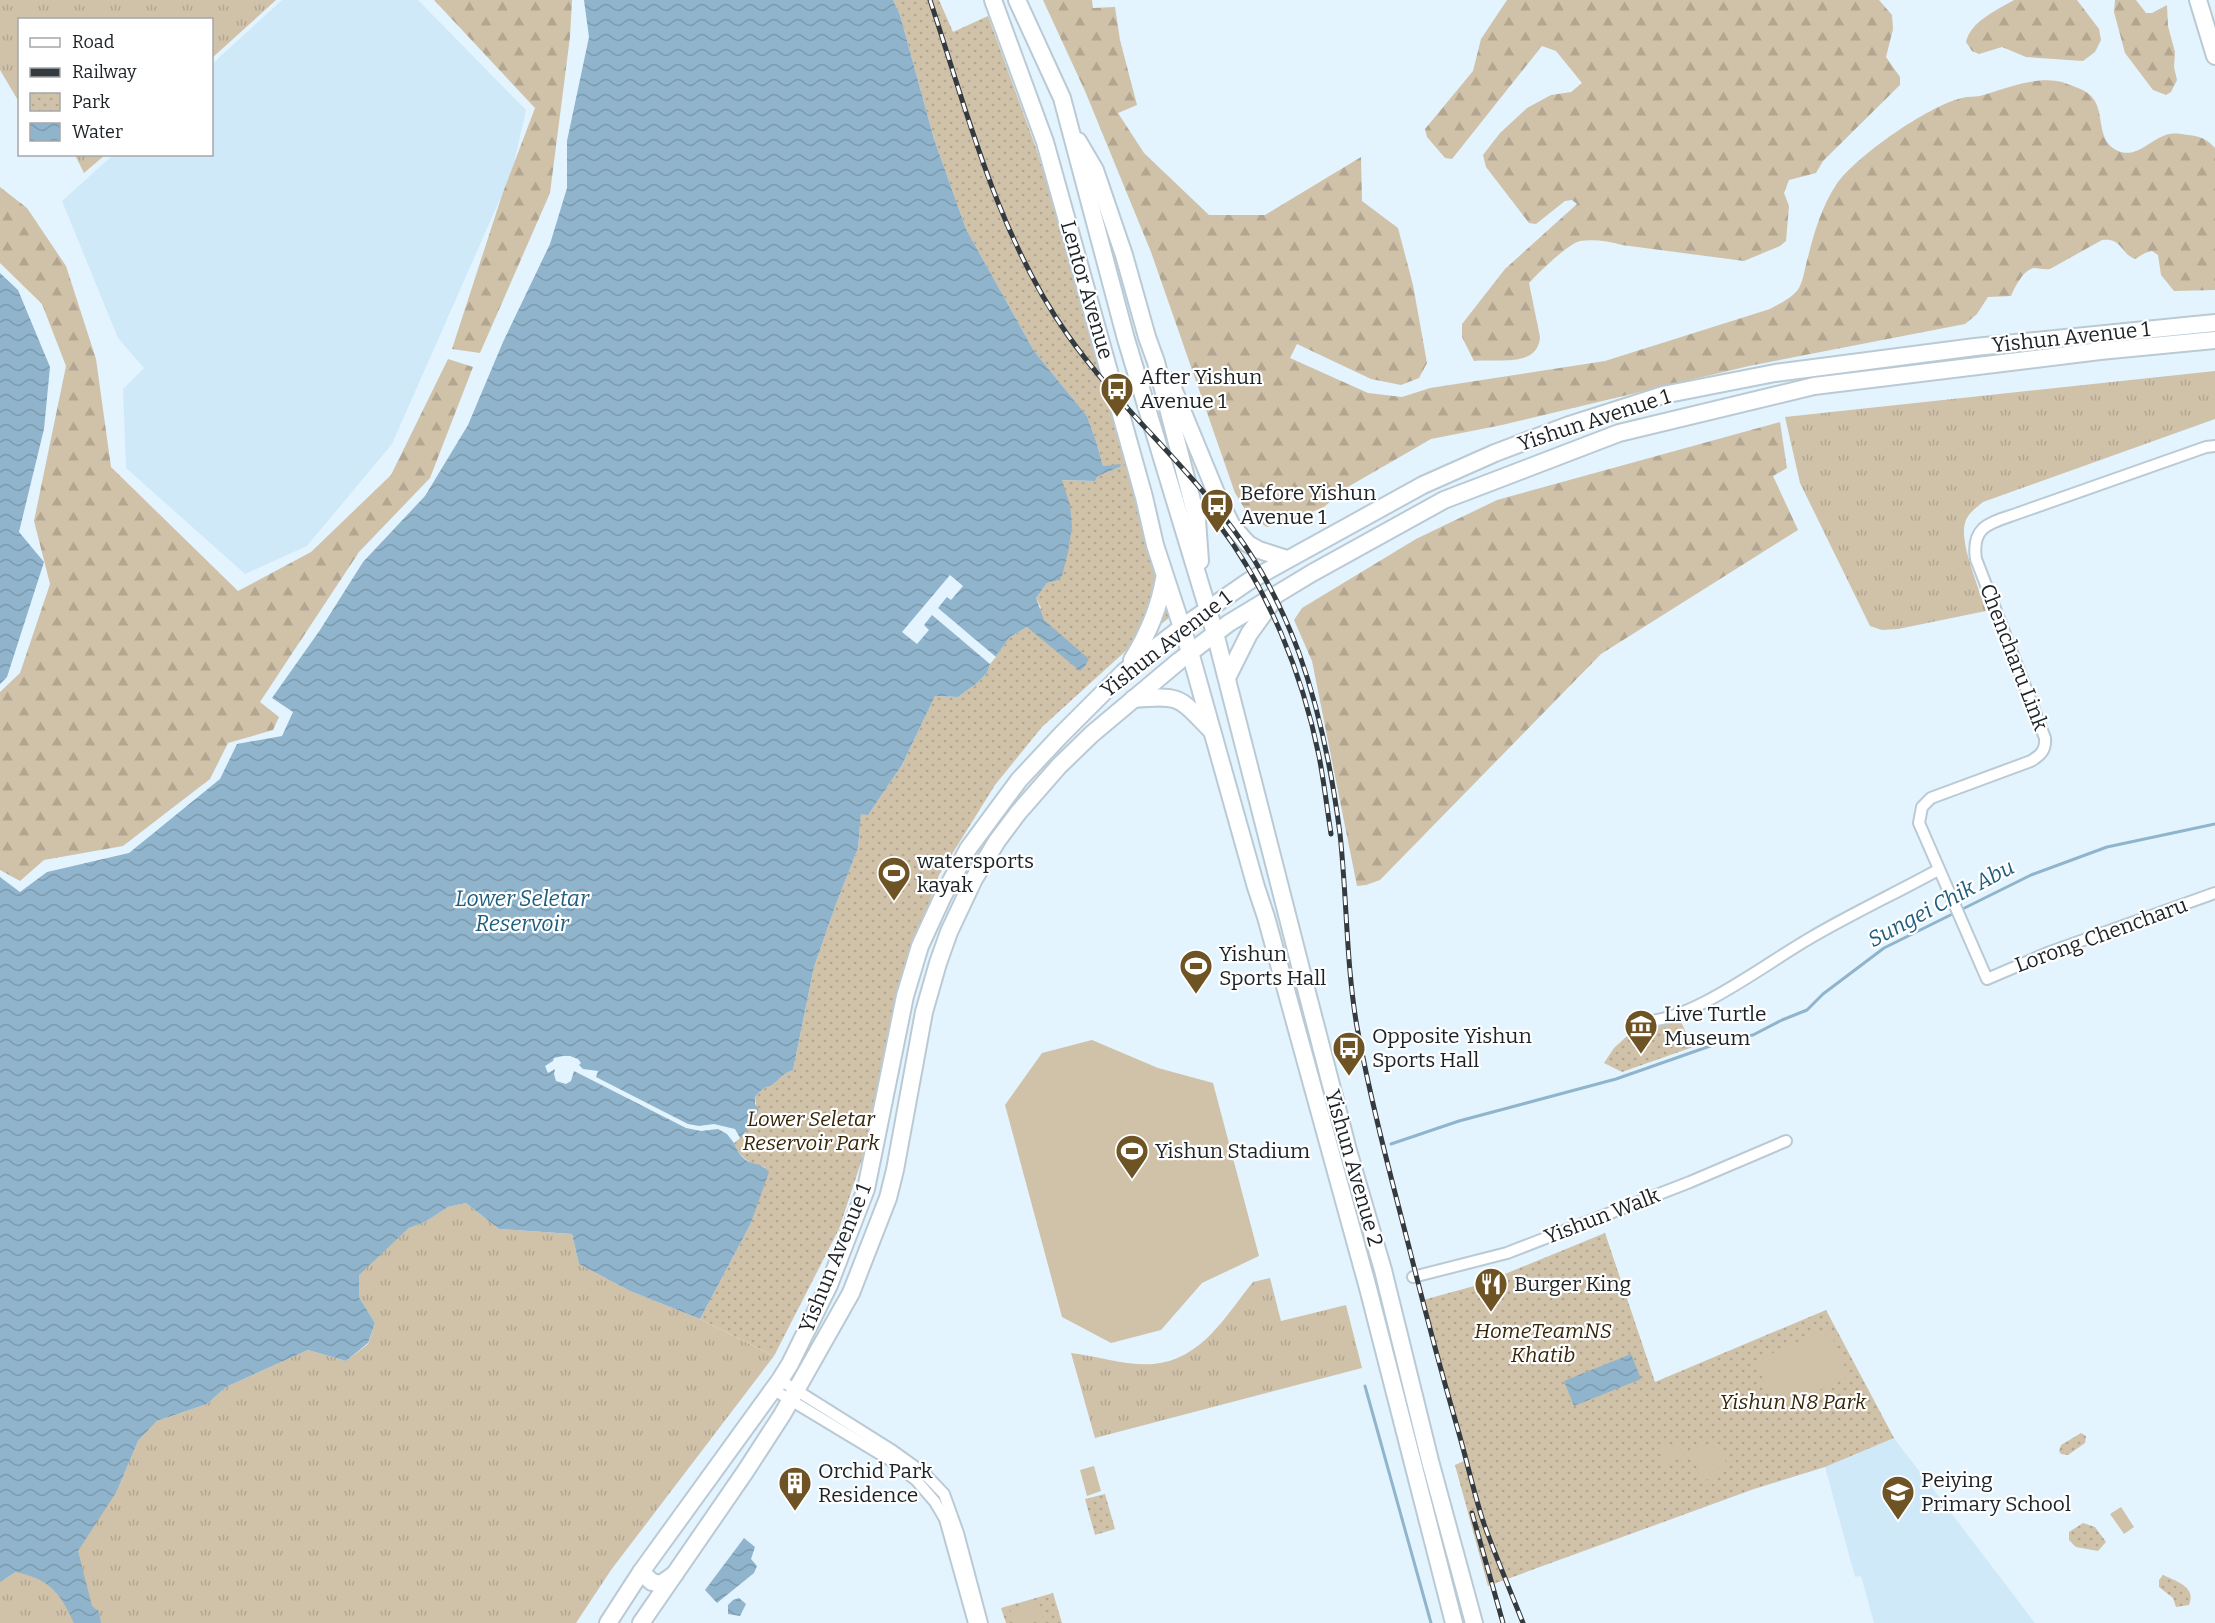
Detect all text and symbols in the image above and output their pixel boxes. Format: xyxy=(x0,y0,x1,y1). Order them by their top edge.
legend xyxy=(18,18,213,156)
text: Road xyxy=(72,31,115,53)
text: Railway xyxy=(72,61,137,83)
text: Park xyxy=(72,91,111,113)
text: Water xyxy=(72,121,123,143)
street label: Lentor Avenue xyxy=(1055,218,1119,362)
street label: Yishun Avenue 1 xyxy=(1991,316,2152,358)
place label: After Yishun Avenue 1 xyxy=(1140,364,1262,414)
bus stop icon: After Yishun Avenue 1 xyxy=(1099,371,1135,418)
street label: Yishun Avenue 1 xyxy=(1515,383,1674,457)
place label: Before Yishun Avenue 1 xyxy=(1240,480,1376,530)
bus stop icon: Before Yishun Avenue 1 xyxy=(1199,487,1235,534)
street label: Chencharu Link xyxy=(1974,580,2054,734)
street label: Yishun Avenue 1 xyxy=(1095,585,1237,703)
place label: watersports kayak xyxy=(916,848,1034,898)
water label: Sungei Chik Abu xyxy=(1863,853,2019,953)
sports icon: watersports kayak xyxy=(876,855,912,902)
water label: Lower Seletar Reservoir xyxy=(455,885,590,937)
street label: Lorong Chencharu xyxy=(2011,892,2191,978)
place label: Yishun Sports Hall xyxy=(1219,941,1326,991)
sports icon: Yishun Sports Hall xyxy=(1178,948,1214,995)
place label: Live Turtle Museum xyxy=(1664,1001,1767,1051)
museum icon: Live Turtle Museum xyxy=(1623,1008,1659,1055)
place label: Opposite Yishun Sports Hall xyxy=(1372,1023,1532,1073)
bus stop icon: Opposite Yishun Sports Hall xyxy=(1331,1030,1367,1077)
street label: Yishun Avenue 2 xyxy=(1319,1087,1389,1249)
park label: Lower Seletar Reservoir Park xyxy=(742,1106,880,1156)
sports icon: Yishun Stadium xyxy=(1114,1133,1150,1180)
place label: Yishun Stadium xyxy=(1155,1138,1310,1164)
street label: Yishun Avenue 1 xyxy=(793,1179,877,1336)
street label: Yishun Walk xyxy=(1541,1182,1663,1250)
restaurant icon: Burger King xyxy=(1473,1266,1509,1313)
place label: Burger King xyxy=(1514,1271,1632,1297)
park label: HomeTeamNS Khatib xyxy=(1474,1318,1612,1368)
park label: Yishun N8 Park xyxy=(1720,1389,1867,1415)
place label: Orchid Park Residence xyxy=(818,1458,933,1508)
building icon: Orchid Park Residence xyxy=(777,1465,813,1512)
place label: Peiying Primary School xyxy=(1921,1467,2071,1517)
school or university icon: Peiying Primary School xyxy=(1880,1474,1916,1521)

